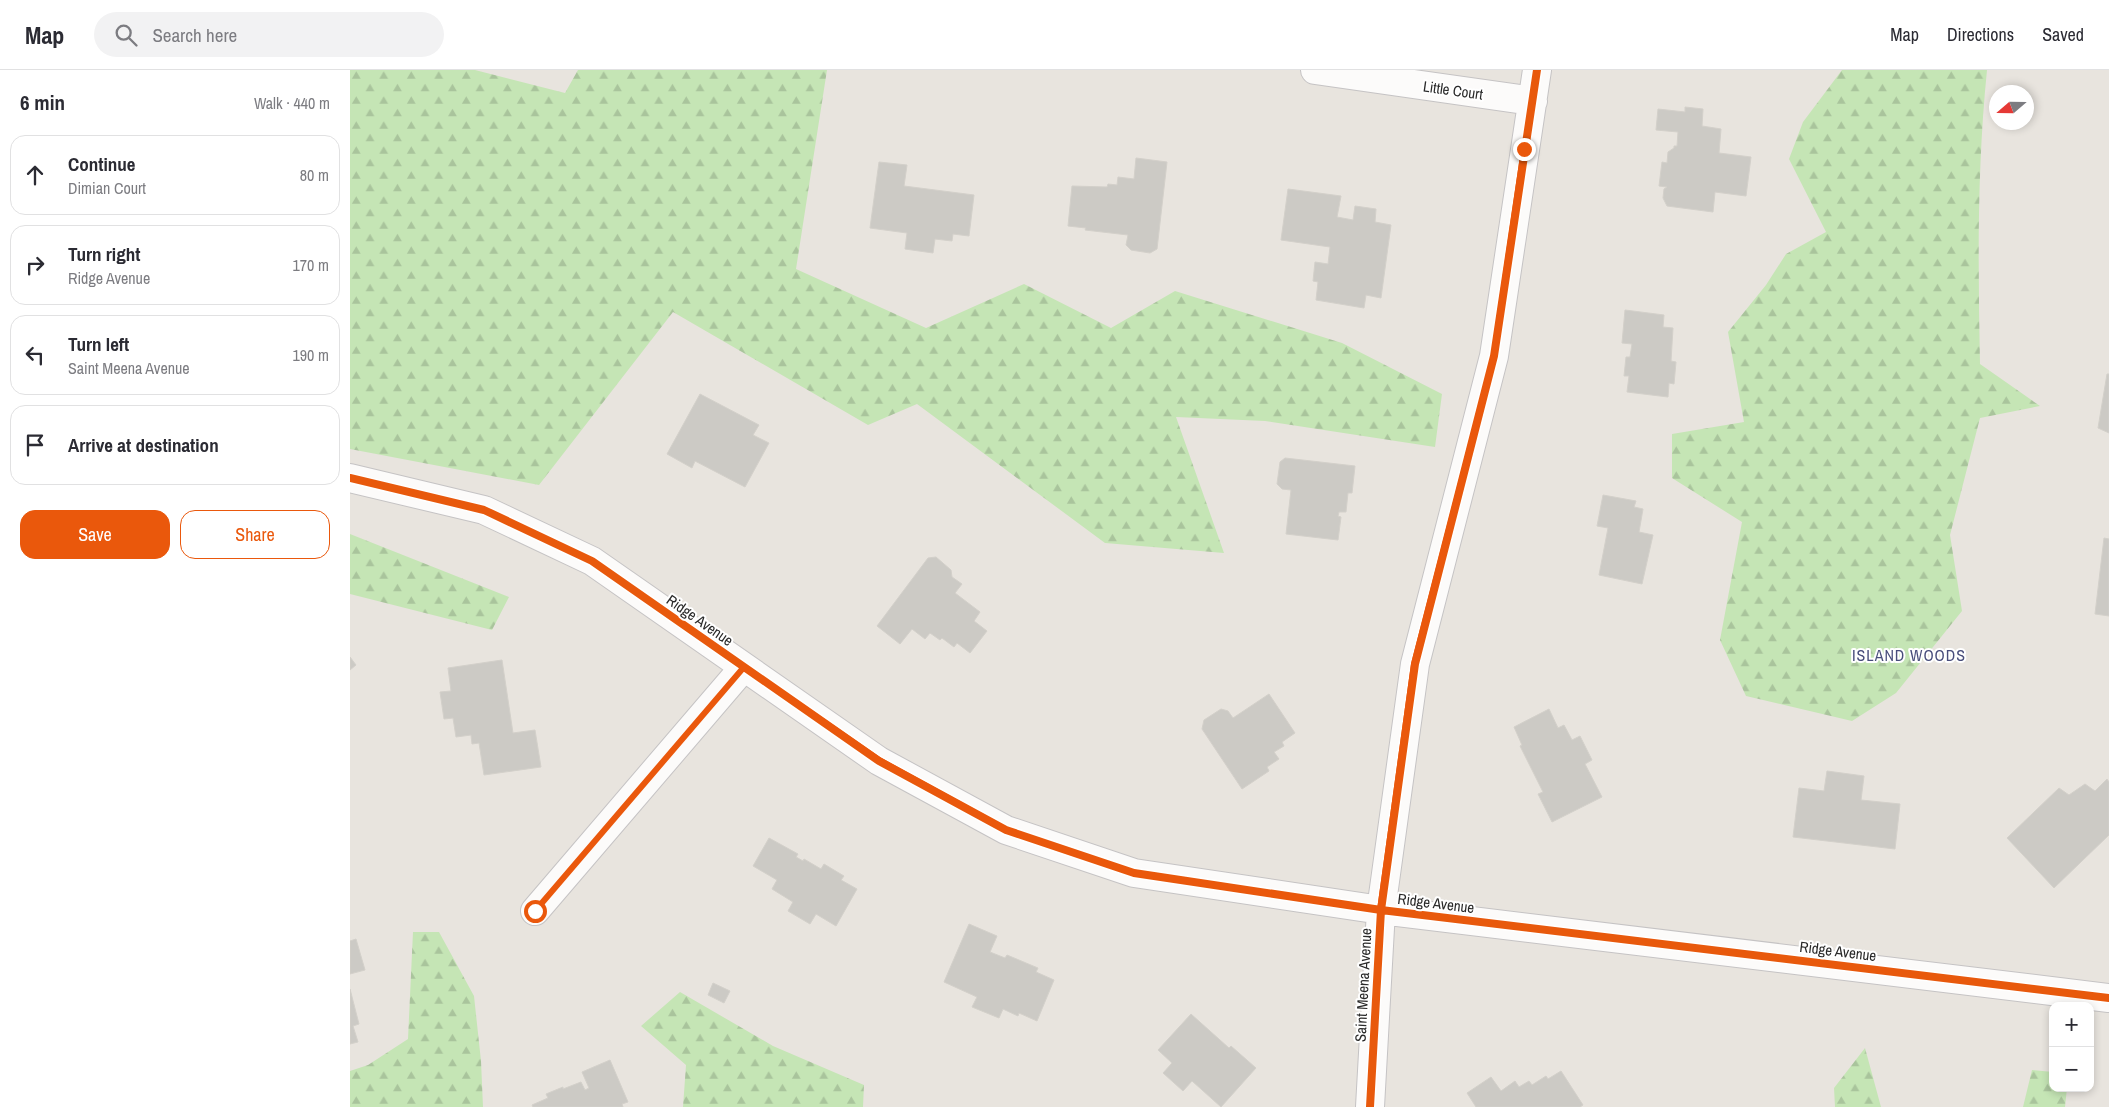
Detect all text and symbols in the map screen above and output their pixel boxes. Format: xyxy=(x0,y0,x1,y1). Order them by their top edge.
search box xyxy=(94,12,444,57)
text: Map xyxy=(25,19,64,51)
icon: search xyxy=(112,21,140,49)
text: Search here xyxy=(152,22,237,48)
text: Map xyxy=(1890,22,1919,47)
text: Directions xyxy=(1947,22,2014,47)
text: Saved xyxy=(2042,22,2084,47)
street label: Little Court xyxy=(1422,75,1485,105)
north arrow xyxy=(1989,85,2034,130)
text: 6 min xyxy=(20,88,65,117)
text: Walk · 440 m xyxy=(254,92,330,114)
route end xyxy=(1513,138,1536,161)
text: Continue xyxy=(68,151,136,177)
icon: ahead xyxy=(21,161,49,189)
text: 80 m xyxy=(300,164,329,186)
text: Dimian Court xyxy=(68,177,146,199)
text: Turn right xyxy=(68,241,140,267)
icon: right xyxy=(21,251,49,279)
text: 170 m xyxy=(293,254,329,276)
text: Ridge Avenue xyxy=(68,267,150,289)
text: Turn left xyxy=(68,331,129,357)
icon: left xyxy=(21,341,49,369)
text: 190 m xyxy=(293,344,329,366)
text: Saint Meena Avenue xyxy=(68,357,190,379)
icon: arrive xyxy=(21,431,49,459)
text: Arrive at destination xyxy=(68,432,219,458)
button: Save xyxy=(20,510,170,559)
button: Share xyxy=(180,510,330,559)
street label: Ridge Avenue xyxy=(662,589,738,651)
district label: ISLAND WOODS xyxy=(1852,644,1966,666)
street label: Ridge Avenue xyxy=(1396,888,1476,918)
route start xyxy=(524,900,547,923)
street label: Saint Meena Avenue xyxy=(1350,927,1376,1042)
street label: Ridge Avenue xyxy=(1798,936,1878,966)
map controls xyxy=(2049,1002,2094,1092)
button: + xyxy=(2049,1002,2094,1047)
button: − xyxy=(2049,1047,2094,1092)

